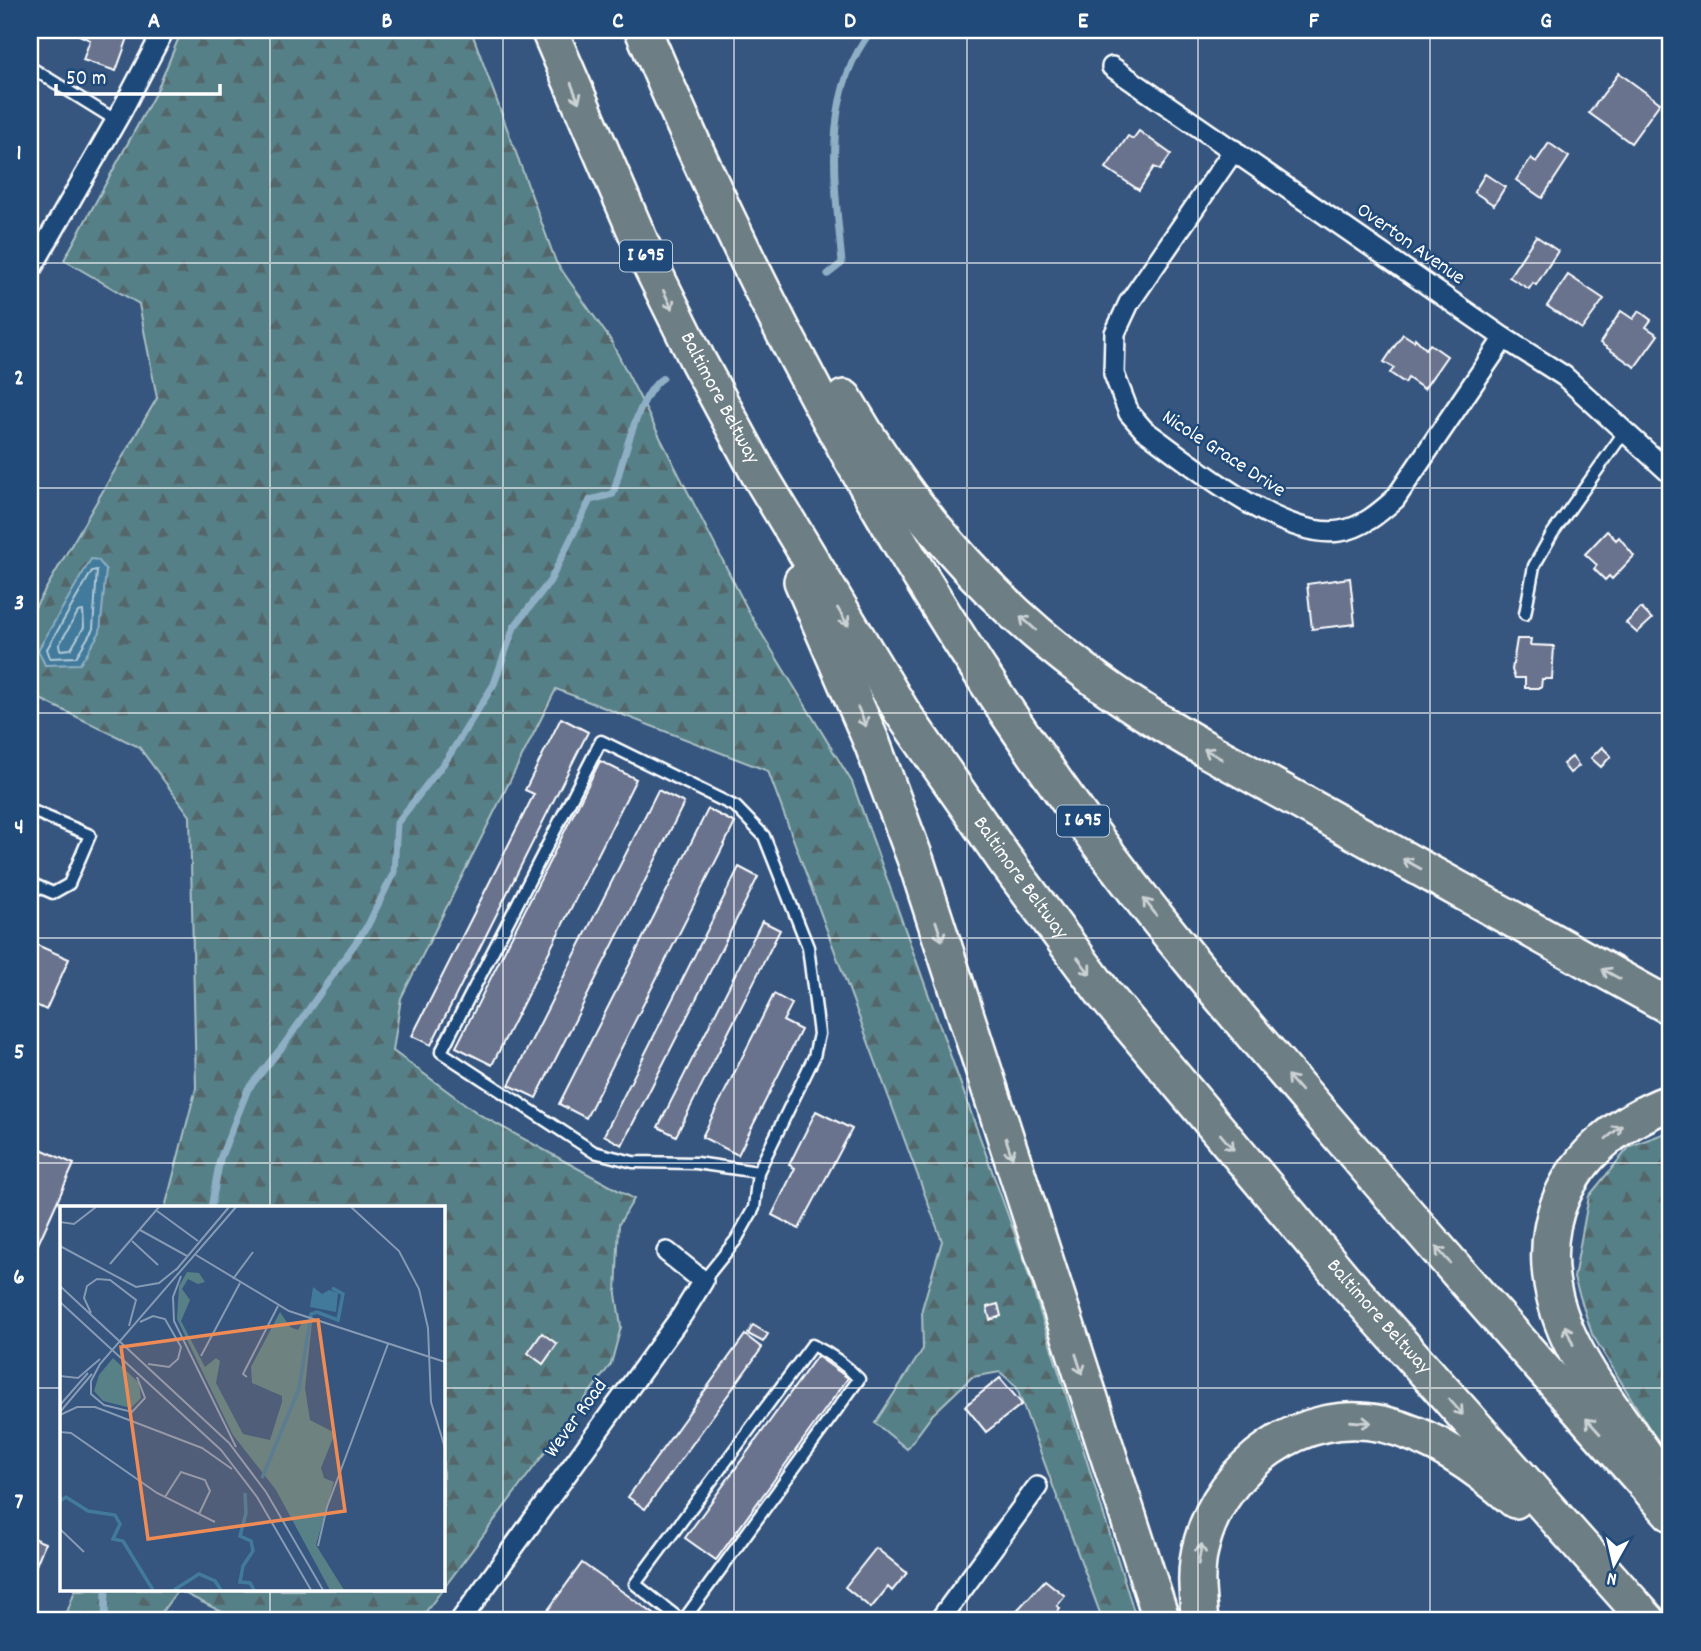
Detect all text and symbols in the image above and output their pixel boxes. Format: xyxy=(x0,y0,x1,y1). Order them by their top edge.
text: A xyxy=(148,6,160,39)
text: B xyxy=(382,6,393,39)
text: C xyxy=(612,6,624,39)
text: D xyxy=(844,6,856,39)
text: E xyxy=(1078,6,1089,39)
text: F xyxy=(1309,6,1320,39)
text: G xyxy=(1540,6,1552,39)
scale bar xyxy=(56,52,220,96)
text: 50 m xyxy=(66,65,106,95)
one-way arrow xyxy=(569,82,582,103)
text: 1 xyxy=(16,138,22,171)
street label: Overton Avenue xyxy=(1349,196,1471,294)
road number: I 695 xyxy=(620,240,672,272)
one-way arrow xyxy=(662,289,676,310)
street label: Baltimore Beltway xyxy=(671,327,766,471)
text: 2 xyxy=(14,363,24,396)
street label: Nicole Grace Drive xyxy=(1155,404,1291,506)
text: 3 xyxy=(14,588,24,621)
one-way arrow xyxy=(837,607,851,627)
one-way arrow xyxy=(1019,615,1037,631)
one-way arrow xyxy=(856,706,869,728)
one-way arrow xyxy=(1204,747,1224,761)
road number: I 695 xyxy=(1057,806,1109,836)
street label: Baltimore Beltway xyxy=(964,811,1075,947)
text: 4 xyxy=(14,812,24,845)
one-way arrow xyxy=(1402,857,1423,870)
one-way arrow xyxy=(1142,898,1157,917)
one-way arrow xyxy=(933,920,946,942)
one-way arrow xyxy=(1076,956,1091,975)
one-way arrow xyxy=(1602,967,1622,981)
text: 5 xyxy=(14,1037,24,1070)
one-way arrow xyxy=(1286,1074,1302,1092)
one-way arrow xyxy=(1605,1124,1623,1140)
one-way arrow xyxy=(1219,1133,1235,1151)
one-way arrow xyxy=(1004,1136,1016,1158)
inset map xyxy=(60,1206,444,1592)
one-way arrow xyxy=(1435,1246,1451,1264)
street label: Baltimore Beltway xyxy=(1318,1253,1438,1383)
text: 6 xyxy=(13,1262,25,1295)
one-way arrow xyxy=(1562,1325,1575,1346)
one-way arrow xyxy=(1074,1353,1087,1375)
street label: Wever Road xyxy=(538,1373,616,1465)
one-way arrow xyxy=(1448,1398,1464,1416)
one-way arrow xyxy=(1349,1416,1372,1429)
one-way arrow xyxy=(1585,1417,1601,1435)
text: 7 xyxy=(15,1487,24,1520)
north arrow xyxy=(1578,1528,1648,1598)
one-way arrow xyxy=(1194,1543,1207,1566)
text: N xyxy=(1606,1563,1619,1591)

